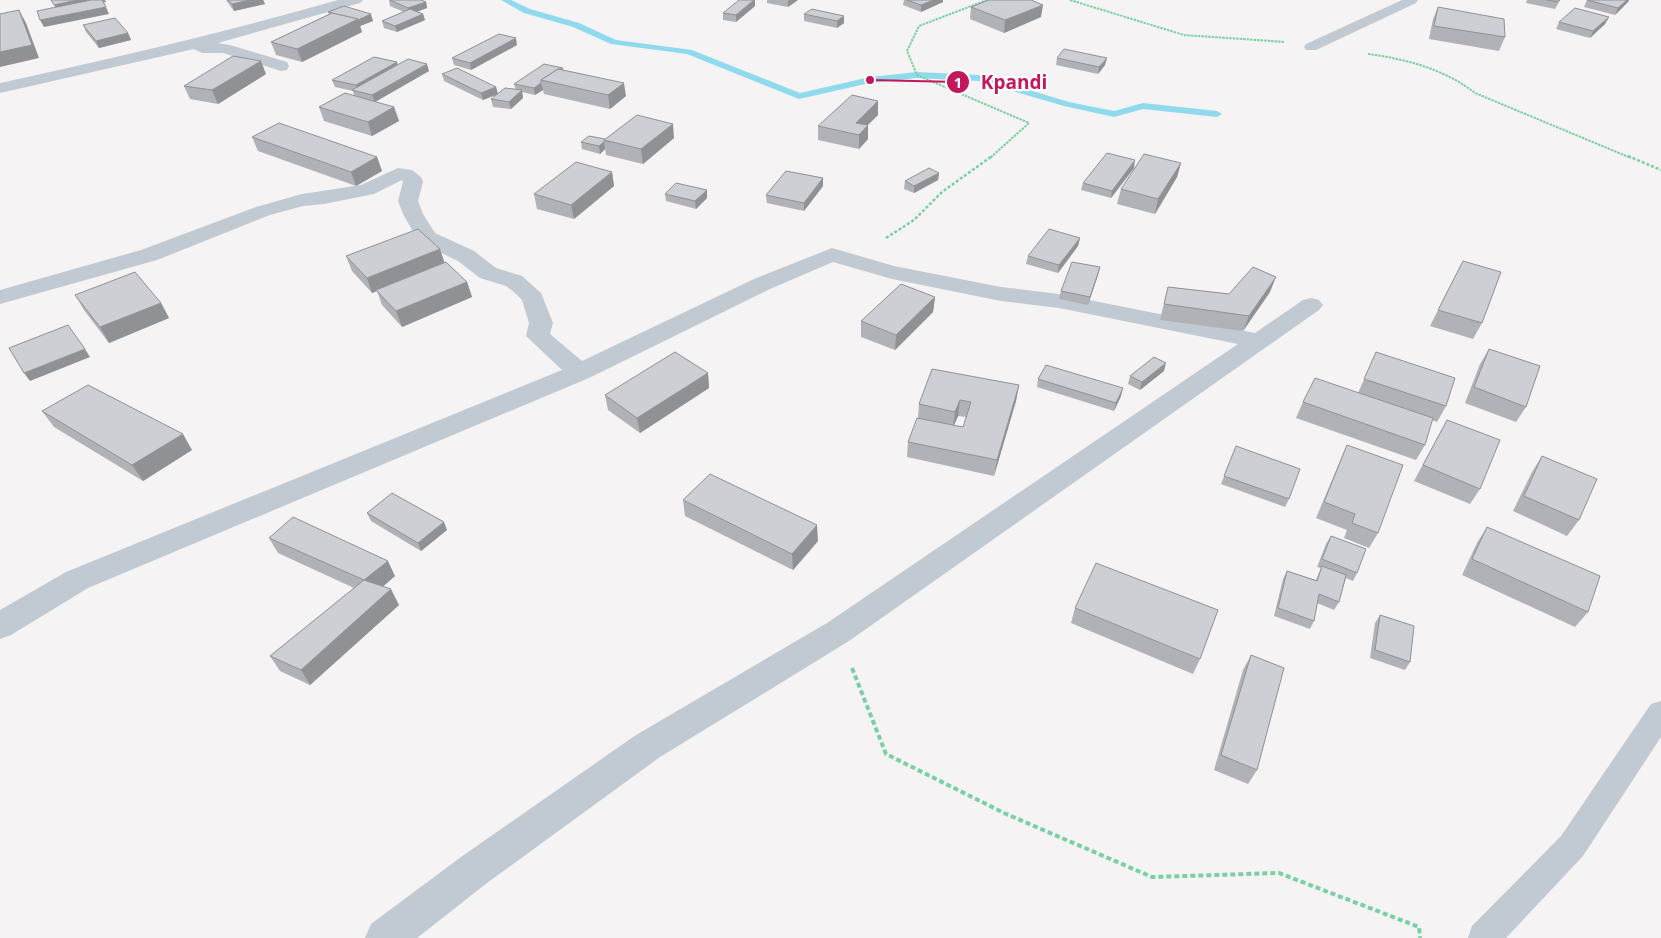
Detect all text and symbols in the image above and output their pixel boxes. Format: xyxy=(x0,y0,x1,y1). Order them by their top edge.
callout: Kpandi xyxy=(946,65,1057,99)
text: Kpandi xyxy=(981,69,1047,95)
text: 1 xyxy=(954,72,962,92)

